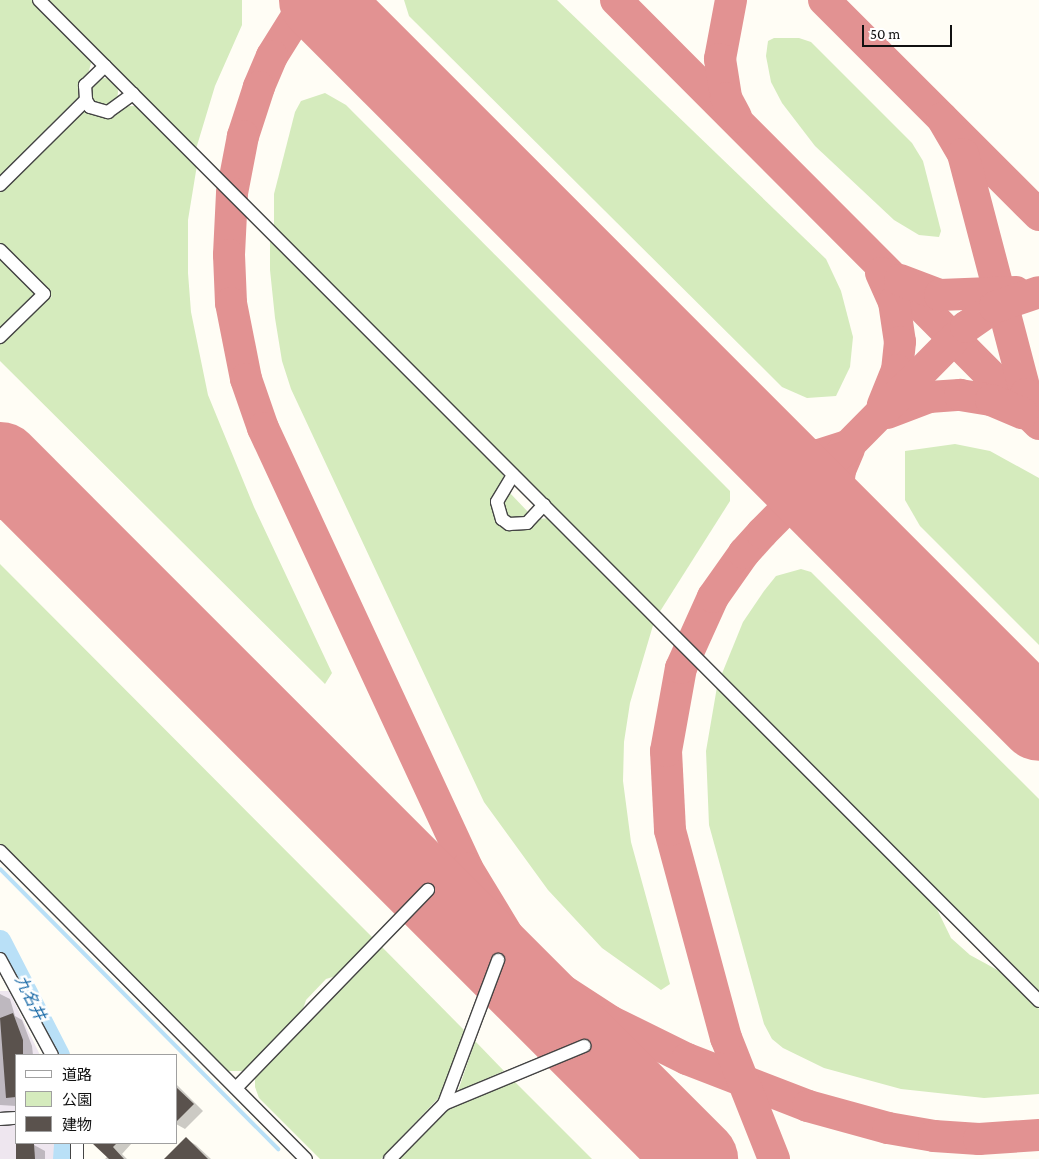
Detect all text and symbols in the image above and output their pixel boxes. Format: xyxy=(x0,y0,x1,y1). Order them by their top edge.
scale bar xyxy=(864,15,954,47)
text: 50 m xyxy=(870,26,900,42)
water label: 九名井 xyxy=(11,972,49,1024)
legend xyxy=(15,1054,178,1144)
text: 道路 xyxy=(62,1067,92,1083)
text: 公園 xyxy=(62,1092,92,1108)
text: 建物 xyxy=(62,1117,92,1133)

